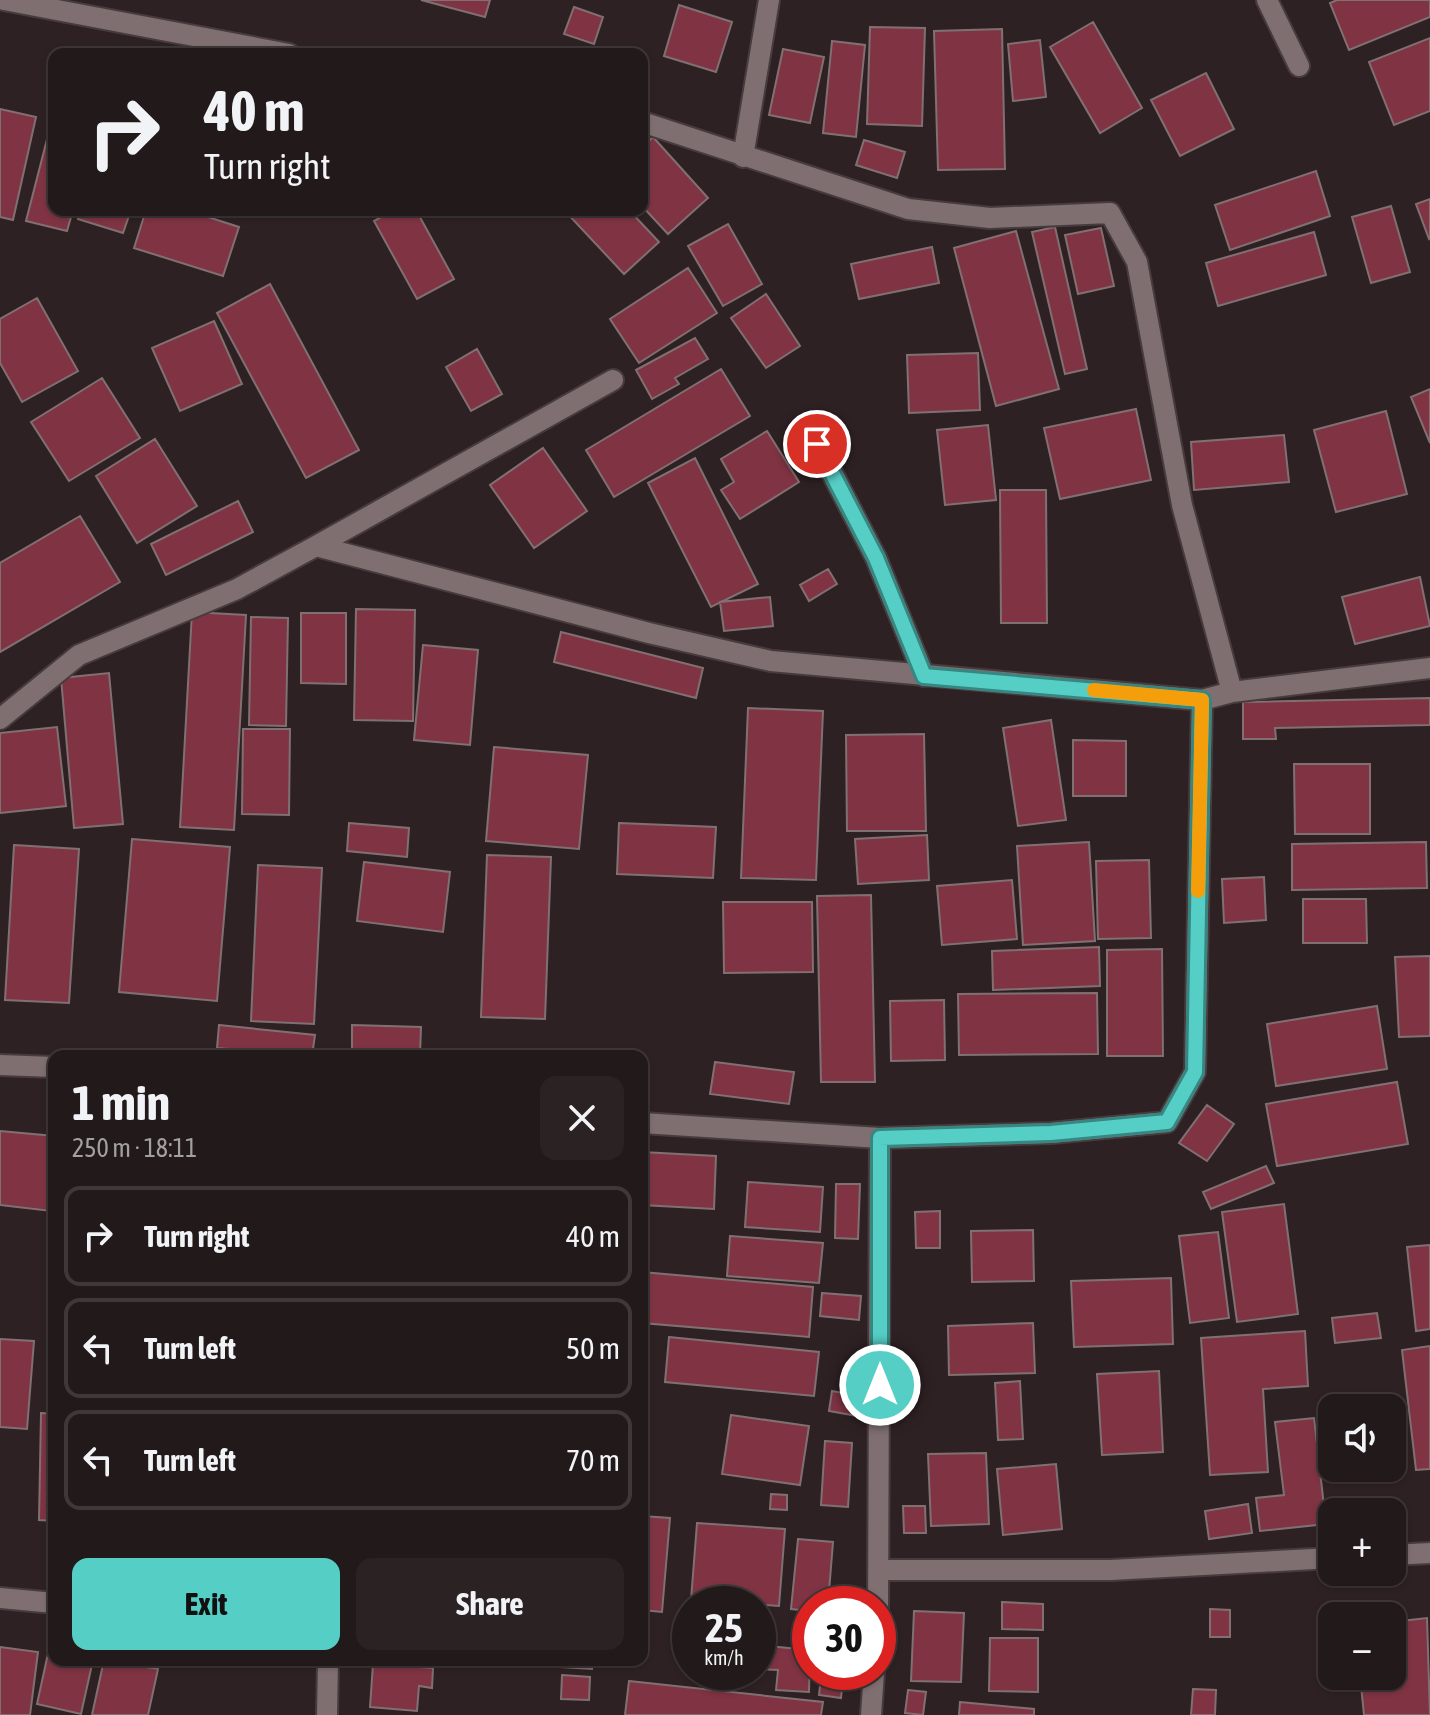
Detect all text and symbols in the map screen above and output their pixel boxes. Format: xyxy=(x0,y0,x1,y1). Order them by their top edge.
text: 40 m xyxy=(204,79,305,143)
icon: right xyxy=(72,80,176,184)
text: Turn right xyxy=(204,145,331,187)
pin xyxy=(783,410,851,478)
icon: arrive xyxy=(795,422,839,466)
text: 1 min xyxy=(72,1075,170,1130)
button: close xyxy=(540,1076,624,1160)
text: 250 m · 18:11 xyxy=(72,1133,197,1163)
icon: right xyxy=(76,1214,120,1258)
text: Turn right xyxy=(144,1219,250,1253)
text: 40 m xyxy=(566,1219,620,1253)
icon: left xyxy=(76,1326,120,1370)
text: Turn left xyxy=(144,1331,236,1365)
text: 50 m xyxy=(566,1331,620,1365)
position arrow xyxy=(838,1343,922,1427)
map controls xyxy=(1318,1394,1406,1690)
button: sound xyxy=(1318,1394,1406,1482)
icon: left xyxy=(76,1438,120,1482)
text: Turn left xyxy=(144,1443,236,1477)
text: 70 m xyxy=(566,1443,620,1477)
button: + xyxy=(1318,1498,1406,1586)
button: Exit xyxy=(72,1558,340,1650)
button: Share xyxy=(356,1558,624,1650)
speed limit sign: 30 xyxy=(792,1586,896,1690)
button: − xyxy=(1318,1602,1406,1690)
text: 25 xyxy=(705,1605,743,1650)
text: km/h xyxy=(704,1646,744,1669)

